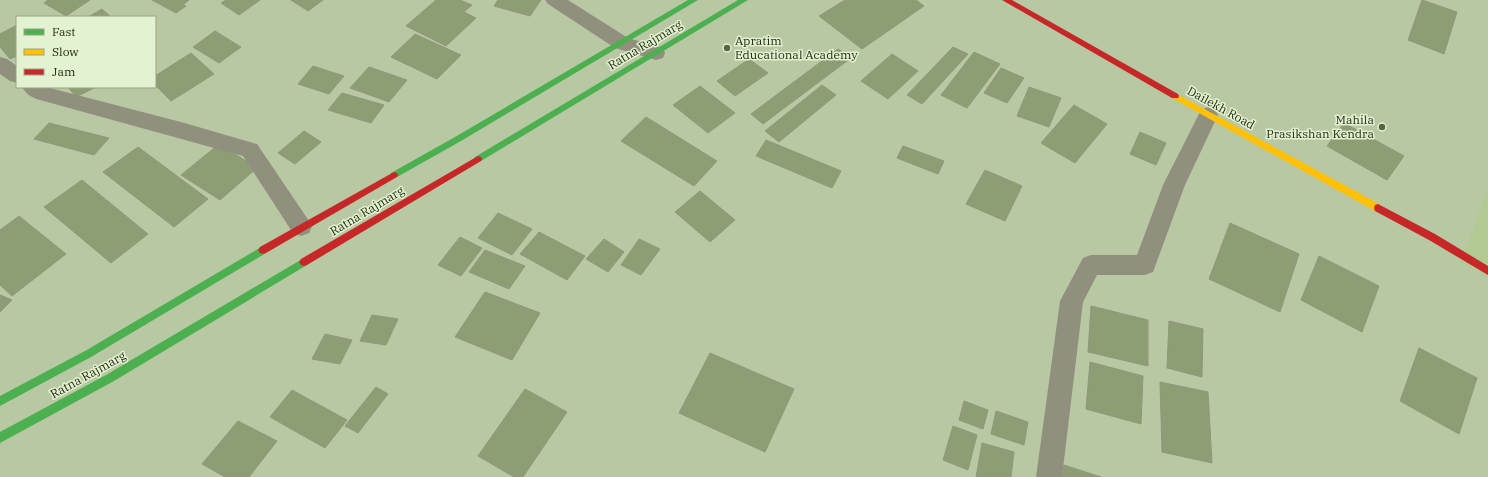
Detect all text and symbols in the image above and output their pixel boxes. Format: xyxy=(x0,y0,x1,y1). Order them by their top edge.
legend xyxy=(16,16,156,88)
street label: Ratna Rajmarg xyxy=(605,16,685,73)
text: Fast xyxy=(52,24,76,39)
place label: Apratim Educational Academy xyxy=(735,33,858,62)
marker: Apratim Educational Academy xyxy=(722,43,732,53)
text: Slow xyxy=(52,44,79,59)
text: Jam xyxy=(52,64,76,79)
street label: Dailekh Road xyxy=(1185,83,1258,132)
place label: Mahila Prasikshan Kendra xyxy=(1266,112,1374,141)
marker: Mahila Prasikshan Kendra xyxy=(1377,122,1387,132)
street label: Ratna Rajmarg xyxy=(327,182,407,239)
street label: Ratna Rajmarg xyxy=(47,347,128,401)

